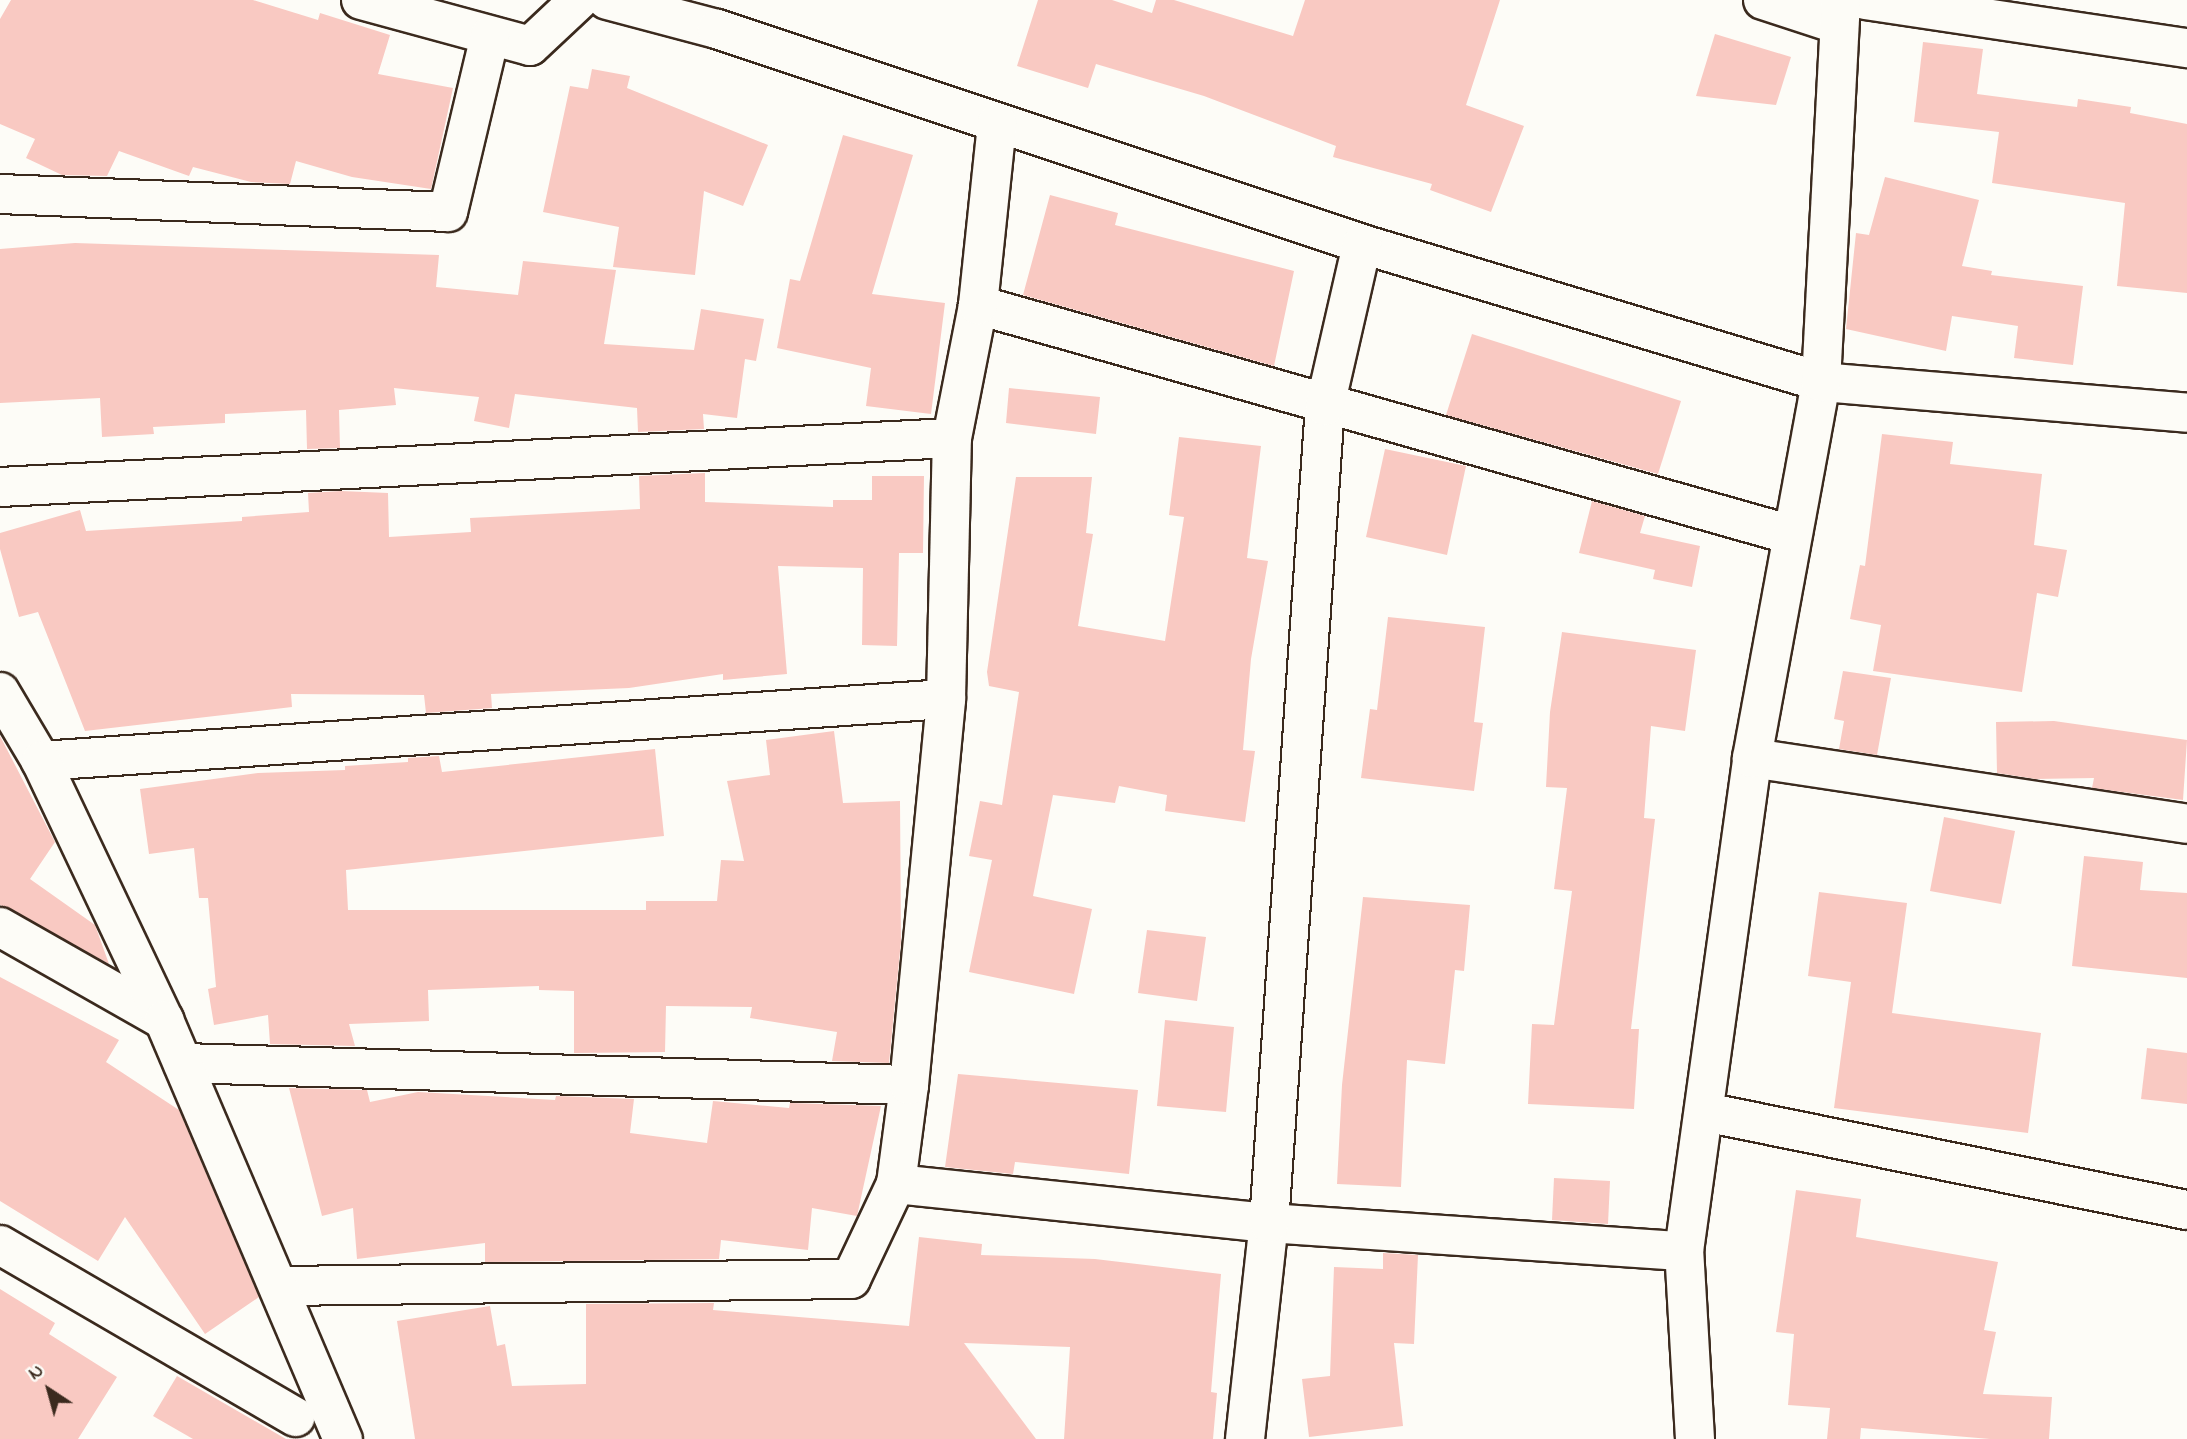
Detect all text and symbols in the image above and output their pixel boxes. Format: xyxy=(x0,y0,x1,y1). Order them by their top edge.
north arrow xyxy=(14,1355,84,1425)
text: N xyxy=(23,1358,49,1387)

